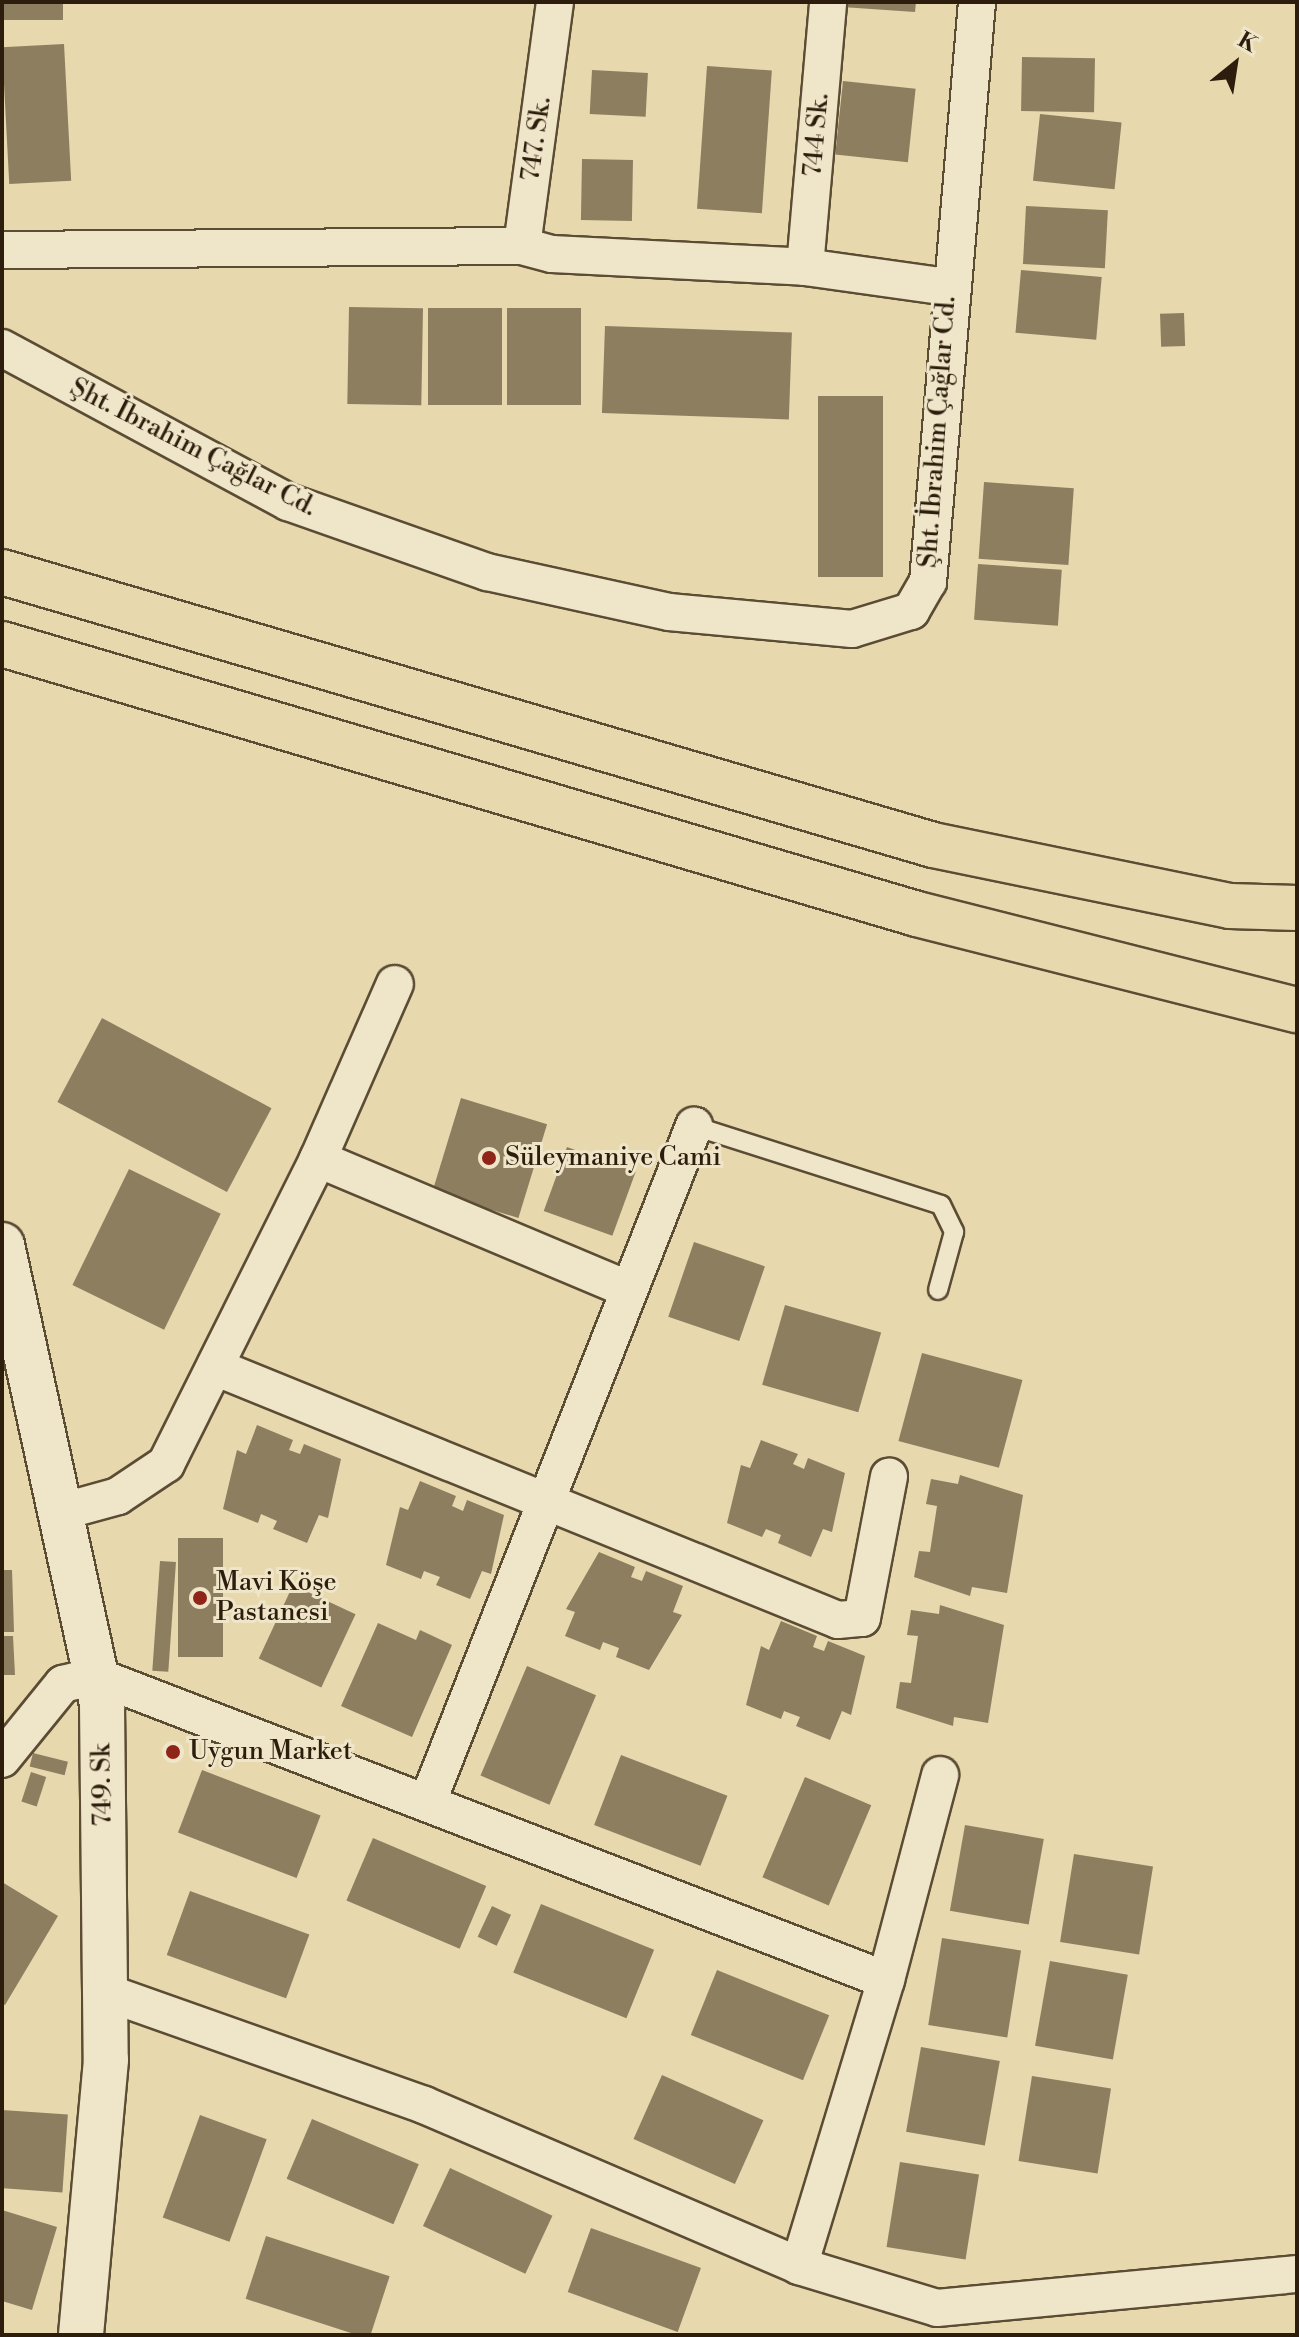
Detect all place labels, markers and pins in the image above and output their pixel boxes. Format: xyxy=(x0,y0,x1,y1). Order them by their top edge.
place label: Süleymaniye Cami xyxy=(505,1142,721,1174)
marker: Süleymaniye Cami xyxy=(480,1149,498,1167)
place label: Mavi Köşe Pastanesi xyxy=(216,1567,337,1628)
marker: Mavi Köşe Pastanesi xyxy=(191,1589,209,1607)
place label: Uygun Market xyxy=(189,1736,352,1768)
marker: Uygun Market xyxy=(164,1743,182,1761)

